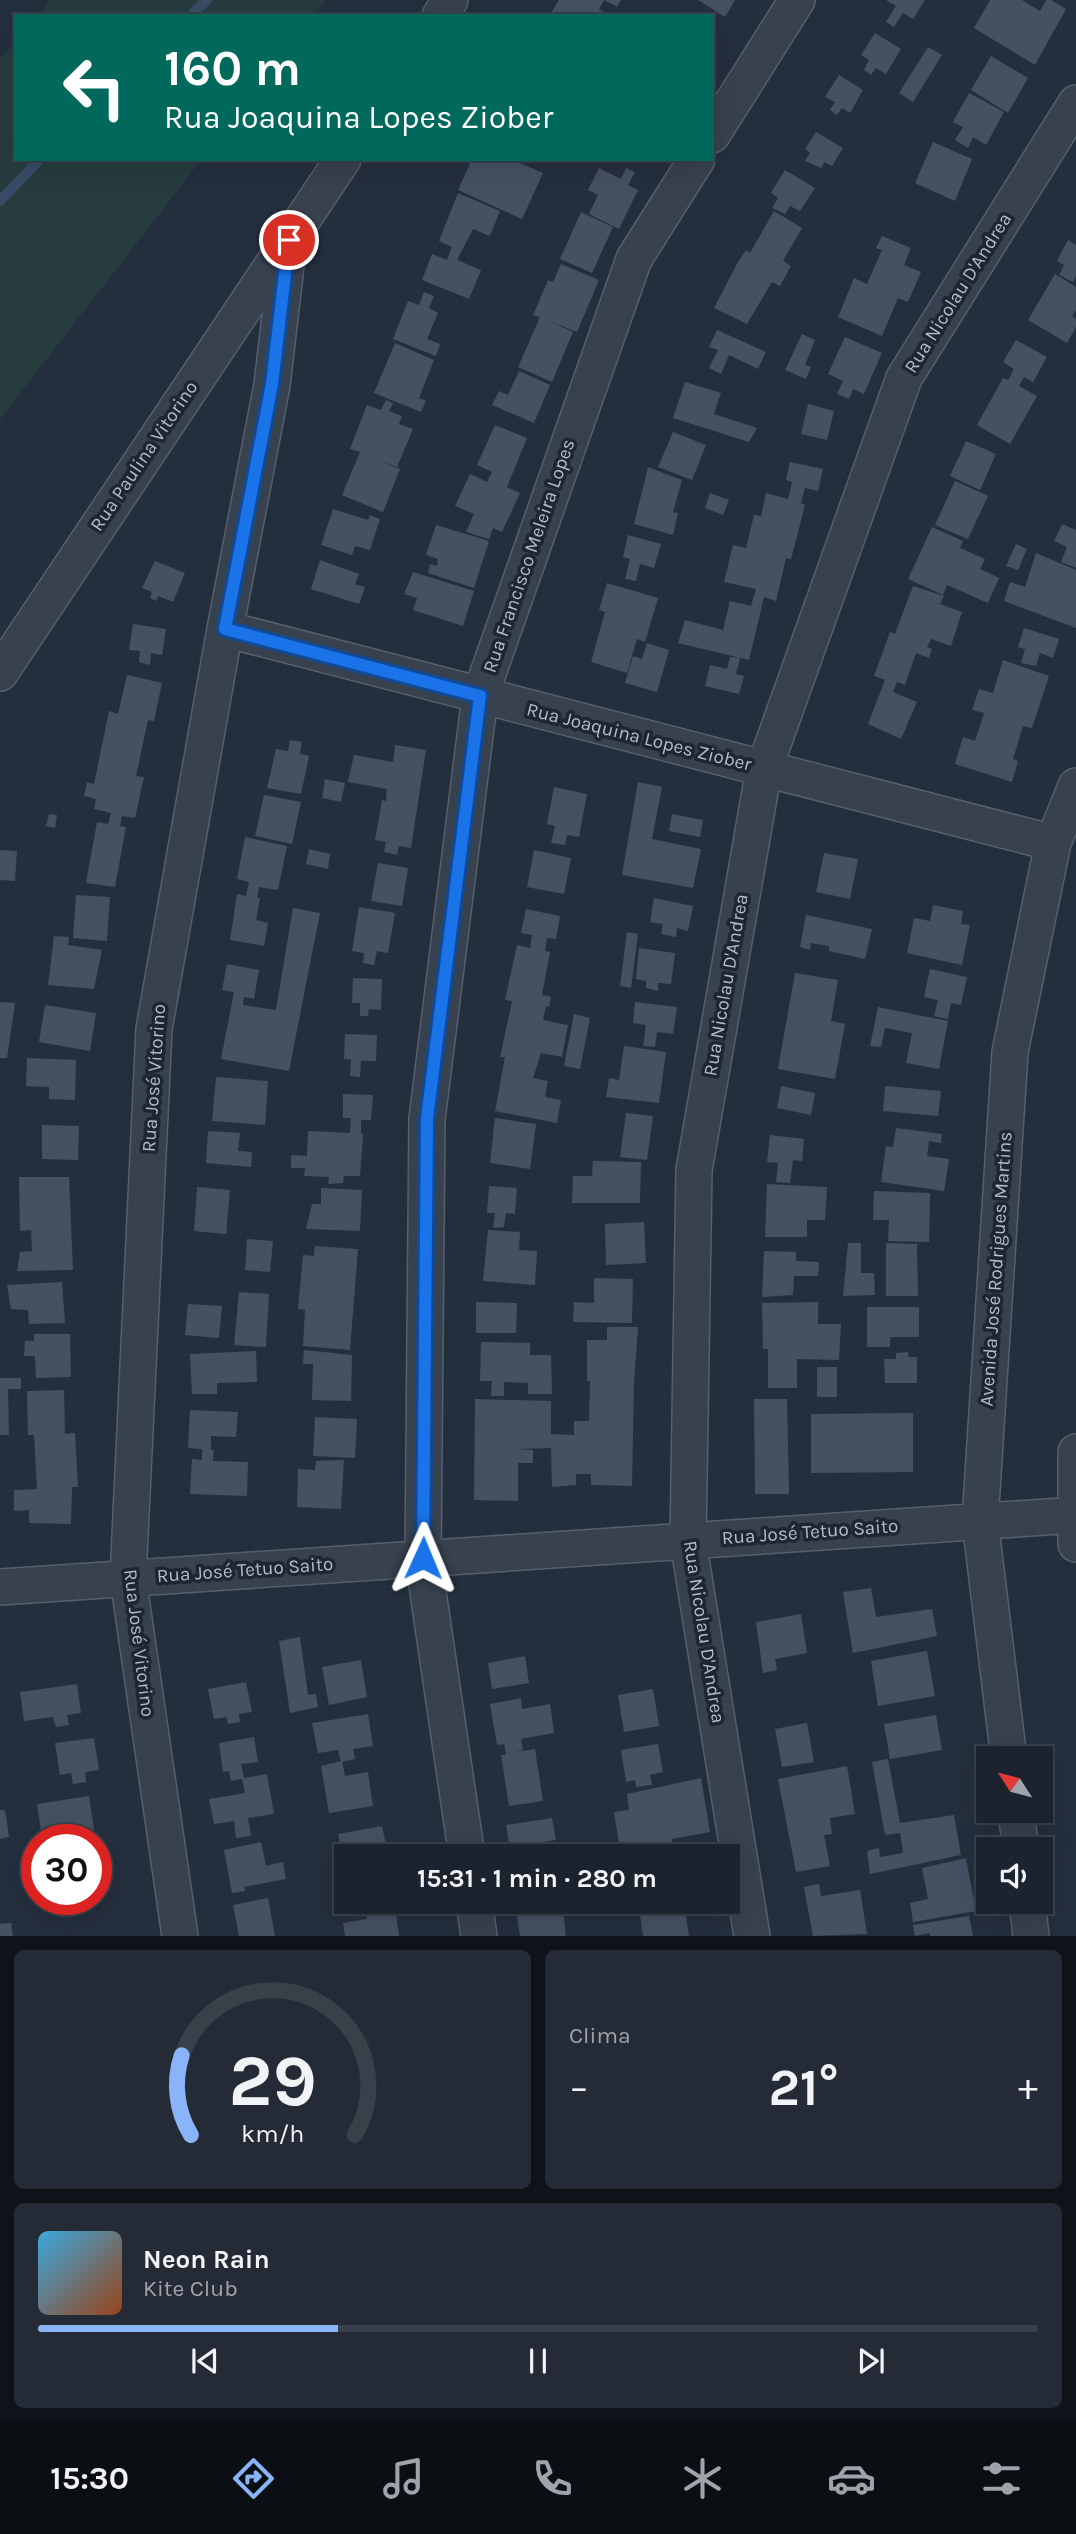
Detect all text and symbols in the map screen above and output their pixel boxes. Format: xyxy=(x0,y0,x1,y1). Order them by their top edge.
text: 160 m xyxy=(164,40,301,97)
icon: left xyxy=(49,42,140,133)
text: Rua Joaquina Lopes Ziober xyxy=(164,99,553,136)
street label: Rua Nicolau D'Andrea xyxy=(900,209,1016,377)
pin xyxy=(259,210,319,270)
icon: arrive xyxy=(270,221,308,259)
street label: Rua Paulina Vitorino xyxy=(86,377,202,535)
street label: Rua Francisco Meleira Lopes xyxy=(479,436,579,676)
street label: Rua Joaquina Lopes Ziober xyxy=(524,698,754,776)
street label: Rua Nicolau D'Andrea xyxy=(699,892,753,1078)
street label: Rua José Vitorino xyxy=(138,1003,170,1153)
street label: Avenida José Rodrigues Martins xyxy=(975,1131,1017,1407)
street label: Rua José Tetuo Saito xyxy=(721,1515,899,1549)
position arrow xyxy=(386,1521,460,1595)
street label: Rua Nicolau D'Andrea xyxy=(679,1539,729,1725)
street label: Rua José Tetuo Saito xyxy=(156,1553,334,1587)
street label: Rua José Vitorino xyxy=(119,1568,159,1718)
north arrow xyxy=(976,1746,1054,1824)
map controls xyxy=(976,1746,1053,1914)
speed limit sign: 30 xyxy=(21,1824,112,1915)
button: sound xyxy=(976,1837,1053,1914)
text: 15:31 · 1 min · 280 m xyxy=(417,1863,657,1894)
text: Clima xyxy=(569,2022,631,2049)
text: 29 xyxy=(228,2039,317,2124)
text: 21° xyxy=(768,2057,839,2118)
text: − xyxy=(569,2065,589,2110)
text: + xyxy=(1018,2065,1038,2110)
text: km/h xyxy=(241,2119,304,2148)
text: Neon Rain xyxy=(143,2244,270,2275)
text: Kite Club xyxy=(143,2275,238,2302)
icon: previous xyxy=(186,2342,224,2380)
icon: pause xyxy=(519,2342,557,2380)
icon: next xyxy=(852,2342,890,2380)
icon: directions xyxy=(229,2454,278,2503)
icon: music xyxy=(379,2454,428,2503)
icon: phone xyxy=(528,2454,577,2503)
icon: climate xyxy=(678,2454,727,2503)
icon: car xyxy=(827,2454,876,2503)
icon: filters xyxy=(977,2454,1026,2503)
text: 15:30 xyxy=(50,2460,129,2497)

